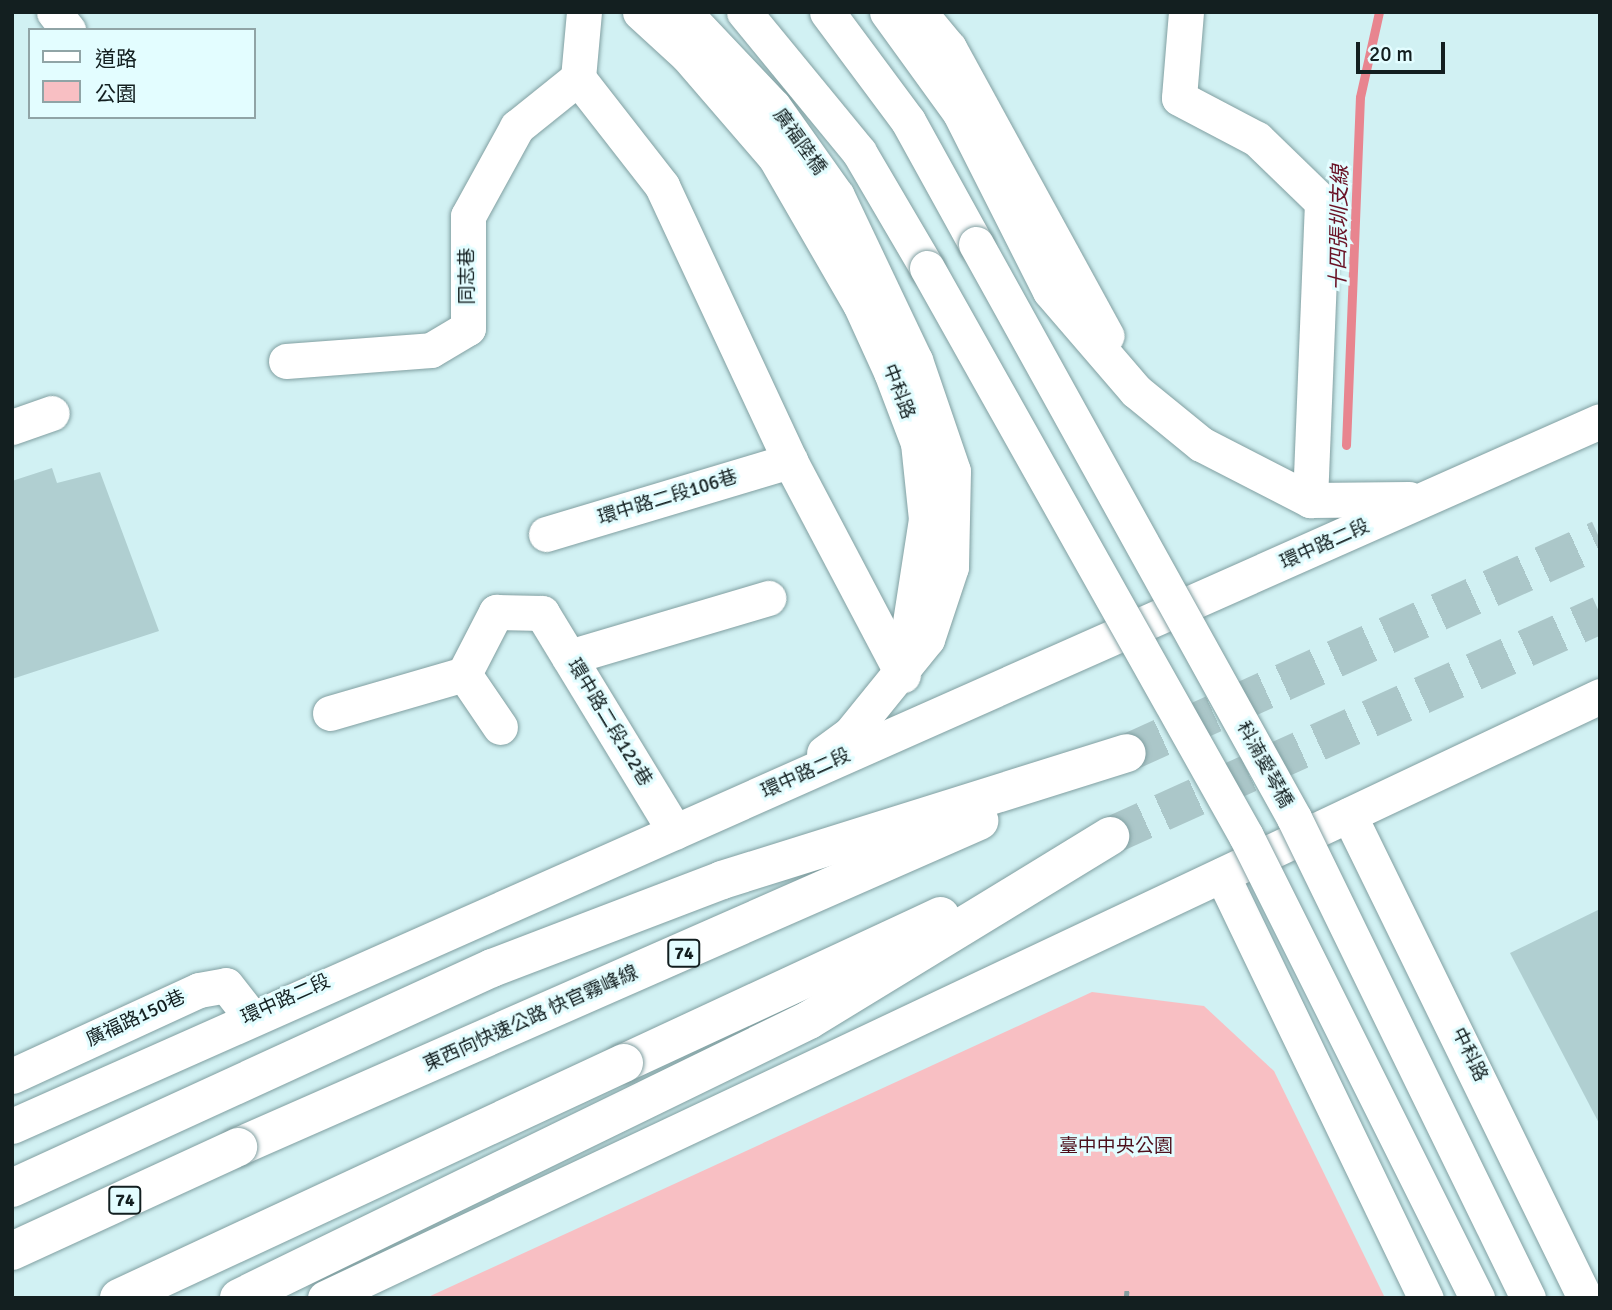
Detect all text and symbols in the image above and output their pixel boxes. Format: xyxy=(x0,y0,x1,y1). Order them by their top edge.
legend xyxy=(28,28,256,119)
scale bar xyxy=(1360,28,1449,72)
text: 20 m xyxy=(1369,41,1413,67)
text: 道路 xyxy=(95,46,137,72)
text: 公園 xyxy=(95,81,137,107)
street label: 廣福陸橋 xyxy=(767,105,831,179)
water label: 十四張圳支線 xyxy=(1325,165,1353,291)
street label: 同志巷 xyxy=(457,248,479,304)
street label: 中科路 xyxy=(877,361,919,423)
street label: 環中路二段106巷 xyxy=(595,466,741,530)
street label: 環中路二段 xyxy=(1277,515,1373,575)
street label: 環中路二段122巷 xyxy=(562,655,656,791)
street label: 科湳愛琴橋 xyxy=(1231,718,1297,812)
street label: 環中路二段 xyxy=(758,744,854,804)
road number: 74 xyxy=(666,938,702,968)
street label: 東西向快速公路 快官霧峰線 xyxy=(420,961,642,1077)
street label: 環中路二段 xyxy=(238,970,334,1030)
street label: 廣福路150巷 xyxy=(83,986,189,1052)
street label: 中科路 xyxy=(1446,1024,1492,1086)
park label: 臺中中央公園 xyxy=(1059,1136,1173,1158)
road number: 74 xyxy=(108,1185,142,1214)

